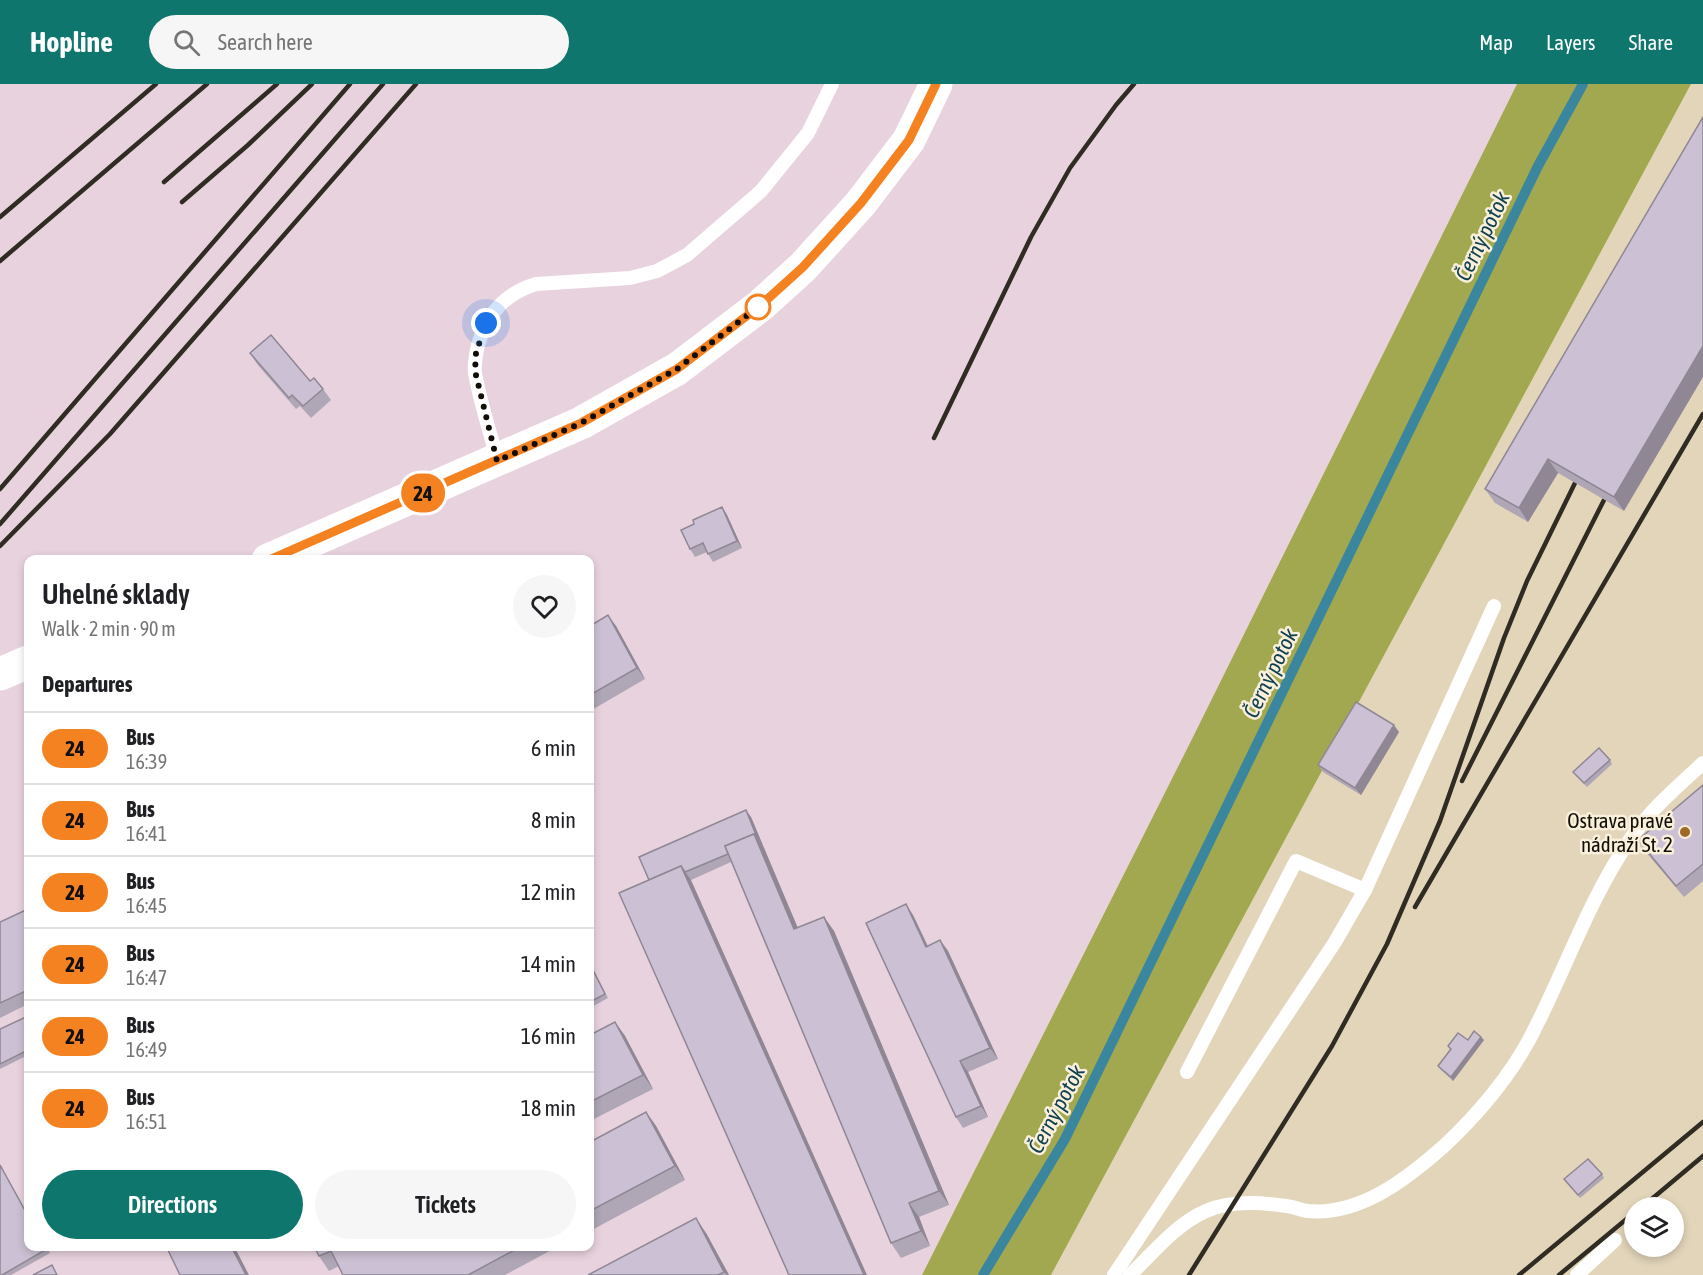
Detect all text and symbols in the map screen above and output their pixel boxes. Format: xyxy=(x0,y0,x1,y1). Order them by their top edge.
search box xyxy=(149,15,569,69)
text: Hopline xyxy=(30,26,113,58)
icon: search xyxy=(170,26,203,59)
text: Search here xyxy=(218,29,313,55)
text: Map xyxy=(1479,30,1513,54)
text: Layers xyxy=(1546,30,1596,54)
text: Share xyxy=(1629,30,1673,54)
water label: Černý potok xyxy=(1449,187,1515,285)
unlabelled marker xyxy=(745,294,771,320)
your location xyxy=(471,308,501,338)
line badge: 24 xyxy=(396,474,450,512)
text: 24 xyxy=(413,481,433,505)
button: heart xyxy=(513,575,576,638)
text: Uhelné sklady xyxy=(42,578,190,610)
text: Walk · 2 min · 90 m xyxy=(42,617,176,640)
water label: Černý potok xyxy=(1237,624,1303,722)
text: Departures xyxy=(42,671,132,697)
text: Bus xyxy=(126,724,155,750)
text: 6 min xyxy=(531,735,576,761)
text: 24 xyxy=(65,736,85,760)
text: 16:39 xyxy=(126,750,167,773)
text: Bus xyxy=(126,796,155,822)
text: 8 min xyxy=(531,807,576,833)
text: 24 xyxy=(65,808,85,832)
place label: Ostrava pravé nádraží St. 2 xyxy=(1567,808,1673,856)
text: 16:41 xyxy=(126,822,167,845)
marker: Ostrava pravé nádraží St. 2 xyxy=(1678,825,1692,839)
text: Bus xyxy=(126,868,155,894)
text: 12 min xyxy=(521,879,576,905)
text: 24 xyxy=(65,880,85,904)
text: 16:45 xyxy=(126,894,167,917)
text: Bus xyxy=(126,940,155,966)
text: 14 min xyxy=(521,951,576,977)
text: 24 xyxy=(65,952,85,976)
text: 16:47 xyxy=(126,966,167,989)
text: Bus xyxy=(126,1012,155,1038)
text: 16 min xyxy=(521,1023,576,1049)
text: 24 xyxy=(65,1024,85,1048)
text: 16:49 xyxy=(126,1038,167,1061)
water label: Černý potok xyxy=(1022,1060,1090,1157)
text: Bus xyxy=(126,1084,155,1110)
text: 18 min xyxy=(521,1095,576,1121)
text: 24 xyxy=(65,1096,85,1120)
text: 16:51 xyxy=(126,1110,167,1133)
button: Directions xyxy=(42,1170,303,1239)
button: Tickets xyxy=(315,1170,576,1239)
map controls xyxy=(1624,1197,1684,1257)
button: layers xyxy=(1624,1197,1684,1257)

